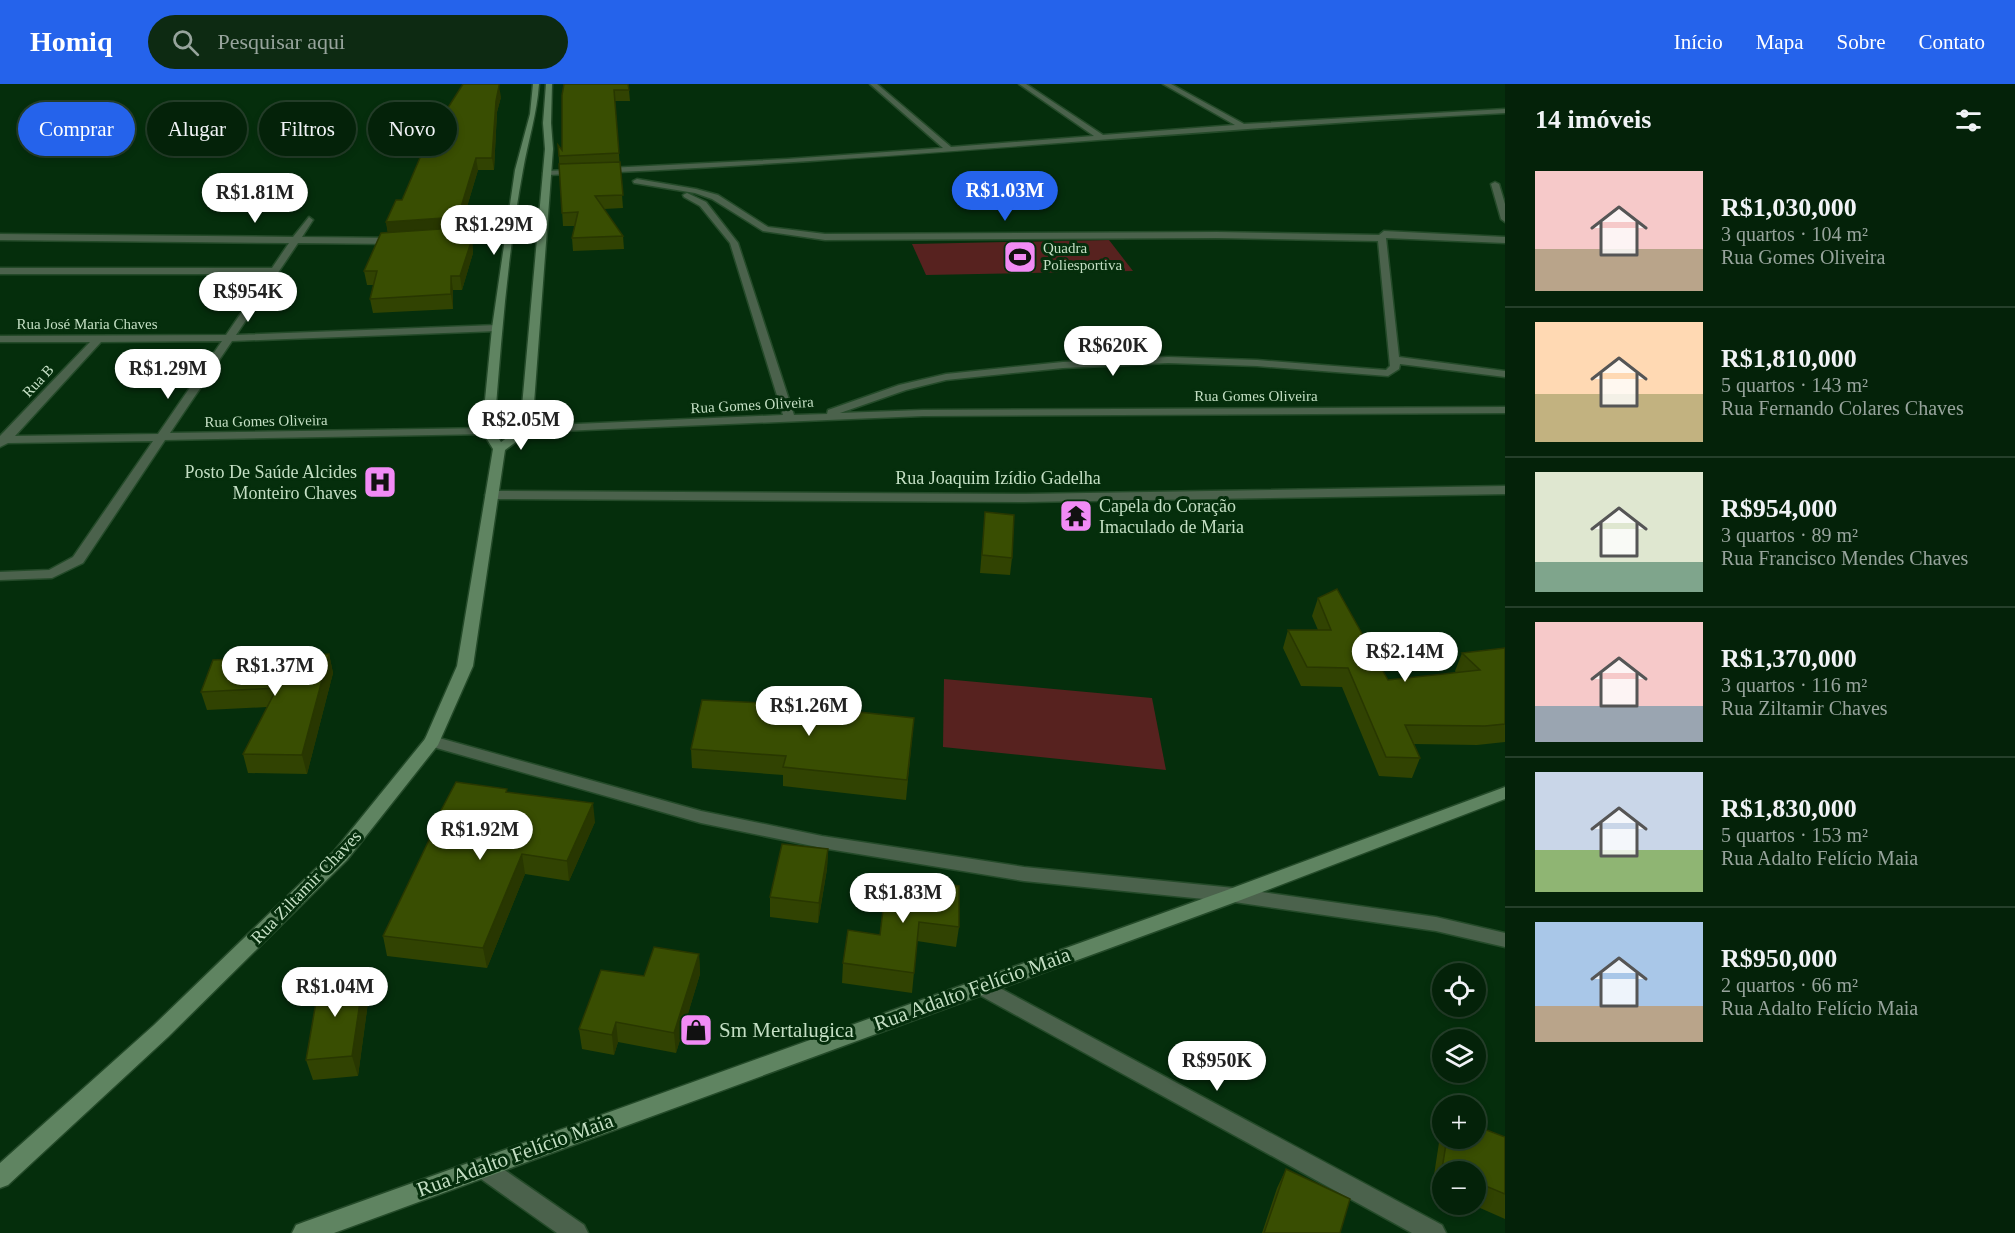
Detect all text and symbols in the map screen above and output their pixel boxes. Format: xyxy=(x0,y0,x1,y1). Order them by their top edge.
search box xyxy=(148,15,568,69)
text: Homiq xyxy=(30,26,112,57)
icon: search xyxy=(169,26,202,59)
text: Pesquisar aqui xyxy=(217,29,345,54)
text: Início xyxy=(1674,30,1723,54)
text: Mapa xyxy=(1756,30,1804,54)
text: Sobre xyxy=(1837,30,1886,54)
text: Contato xyxy=(1919,30,1985,54)
chip: Comprar xyxy=(18,102,135,156)
chip: Alugar xyxy=(147,102,247,156)
chip: Filtros xyxy=(259,102,356,156)
chip: Novo xyxy=(368,102,457,156)
icon: filters xyxy=(1952,104,1985,137)
text: 14 imóveis xyxy=(1535,105,1651,134)
pin: R$1.03M xyxy=(950,171,1060,222)
pin: R$1.81M xyxy=(200,173,310,224)
text: R$1.03M xyxy=(966,179,1044,201)
text: R$1.81M xyxy=(216,181,294,203)
text: R$1,030,000 xyxy=(1721,193,1857,222)
icon: home xyxy=(1583,195,1655,267)
pin: R$1.29M xyxy=(439,205,549,256)
text: R$1.29M xyxy=(455,213,533,235)
text: 3 quartos · 104 m² xyxy=(1721,223,1868,245)
sports icon: Quadra Poliesportiva xyxy=(1002,239,1038,275)
place label: Quadra Poliesportiva xyxy=(1043,240,1123,273)
text: Rua Gomes Oliveira xyxy=(1721,246,1885,268)
pin: R$954K xyxy=(199,272,297,323)
text: R$954K xyxy=(213,280,283,302)
street label: Rua José Maria Chaves xyxy=(16,316,158,332)
pin: R$620K xyxy=(1064,326,1162,377)
text: R$620K xyxy=(1078,334,1148,356)
text: R$1,810,000 xyxy=(1721,344,1857,373)
icon: home xyxy=(1583,346,1655,418)
pin: R$1.29M xyxy=(113,349,223,400)
text: R$1.29M xyxy=(129,357,207,379)
street label: Rua B xyxy=(19,362,57,400)
text: 5 quartos · 143 m² xyxy=(1721,374,1868,396)
street label: Rua Gomes Oliveira xyxy=(1194,388,1318,404)
street label: Rua Gomes Oliveira xyxy=(690,394,814,416)
text: Rua Fernando Colares Chaves xyxy=(1721,397,1964,419)
pin: R$2.05M xyxy=(466,400,576,451)
text: R$2.05M xyxy=(482,408,560,430)
street label: Rua Gomes Oliveira xyxy=(204,412,328,430)
place label: Posto De Saúde Alcides Monteiro Chaves xyxy=(185,462,357,503)
hospital icon: Posto De Saúde Alcides Monteiro Chaves xyxy=(362,464,398,500)
street label: Rua Joaquim Izídio Gadelha xyxy=(895,468,1101,488)
text: R$954,000 xyxy=(1721,494,1837,523)
place label: Capela do Coração Imaculado de Maria xyxy=(1099,496,1244,537)
icon: home xyxy=(1583,496,1655,568)
temple icon: Capela do Coração Imaculado de Maria xyxy=(1058,498,1094,534)
text: 3 quartos · 89 m² xyxy=(1721,524,1858,546)
text: Rua Francisco Mendes Chaves xyxy=(1721,547,1968,569)
pin: R$2.14M xyxy=(1350,632,1460,683)
text: R$2.14M xyxy=(1366,640,1444,662)
text: R$1,370,000 xyxy=(1721,644,1857,673)
pin: R$1.37M xyxy=(220,646,330,697)
icon: home xyxy=(1583,646,1655,718)
text: R$1.37M xyxy=(236,654,314,676)
text: 3 quartos · 116 m² xyxy=(1721,674,1867,696)
pin: R$1.26M xyxy=(754,686,864,737)
text: R$1.26M xyxy=(770,694,848,716)
text: Rua Ziltamir Chaves xyxy=(1721,697,1888,719)
text: R$1,830,000 xyxy=(1721,794,1857,823)
icon: home xyxy=(1583,796,1655,868)
pin: R$1.92M xyxy=(425,810,535,861)
text: R$1.92M xyxy=(441,818,519,840)
text: 5 quartos · 153 m² xyxy=(1721,824,1868,846)
street label: Rua Ziltamir Chaves xyxy=(247,826,365,948)
text: Rua Adalto Felício Maia xyxy=(1721,847,1918,869)
pin: R$1.83M xyxy=(848,873,958,924)
text: R$1.83M xyxy=(864,881,942,903)
street label: Rua Adalto Felício Maia xyxy=(871,942,1074,1036)
text: R$950,000 xyxy=(1721,944,1837,973)
icon: home xyxy=(1583,946,1655,1018)
map controls xyxy=(1432,963,1486,1215)
button: locate xyxy=(1432,963,1486,1017)
pin: R$1.04M xyxy=(280,967,390,1018)
text: 2 quartos · 66 m² xyxy=(1721,974,1858,996)
text: R$1.04M xyxy=(296,975,374,997)
text: Rua Adalto Felício Maia xyxy=(1721,997,1918,1019)
shop icon: Sm Mertalugica xyxy=(678,1012,714,1048)
place label: Sm Mertalugica xyxy=(719,1018,854,1042)
button: layers xyxy=(1432,1029,1486,1083)
pin: R$950K xyxy=(1168,1041,1266,1092)
text: R$950K xyxy=(1182,1049,1252,1071)
button: + xyxy=(1432,1095,1486,1149)
street label: Rua Adalto Felício Maia xyxy=(414,1108,617,1202)
button: − xyxy=(1432,1161,1486,1215)

